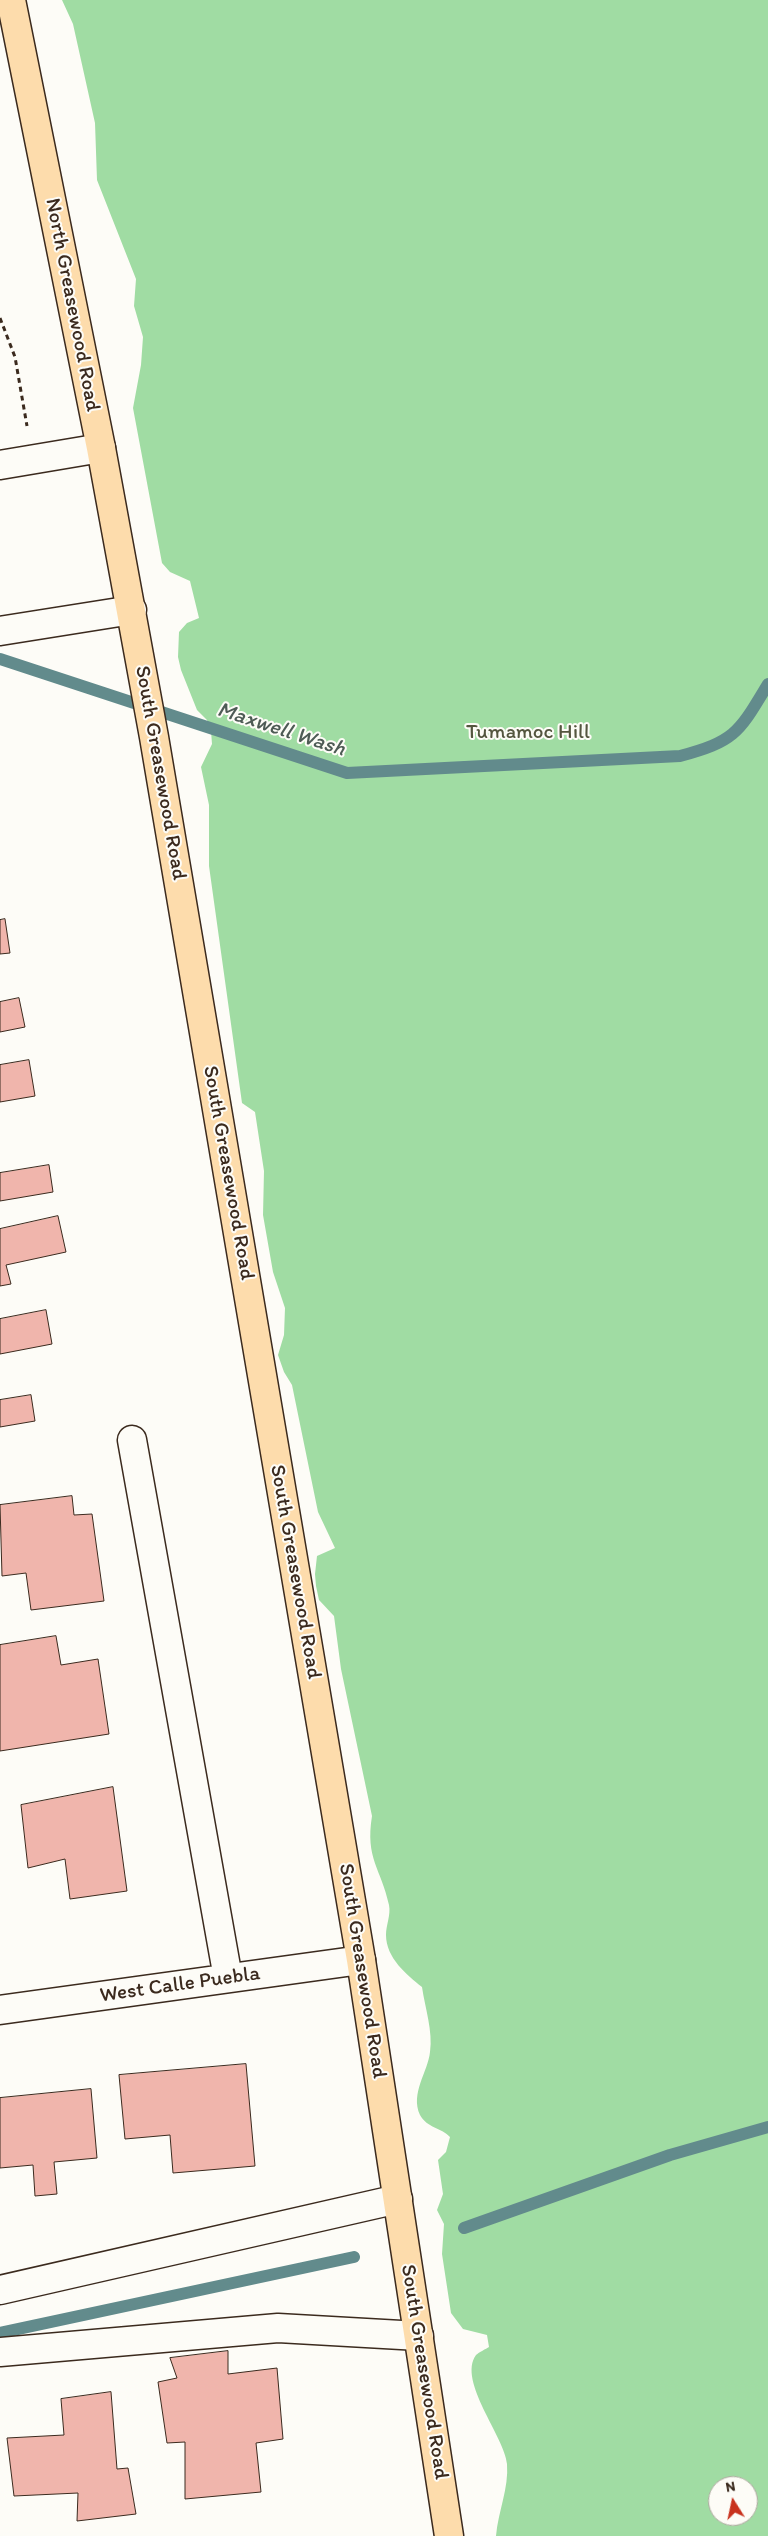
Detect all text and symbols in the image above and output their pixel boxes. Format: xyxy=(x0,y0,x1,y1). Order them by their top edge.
street label: North Greasewood Road xyxy=(39,196,105,414)
street label: South Greasewood Road xyxy=(129,664,191,882)
water label: Maxwell Wash xyxy=(214,697,348,763)
park label: Tumamoc Hill xyxy=(466,720,590,746)
street label: South Greasewood Road xyxy=(197,1064,259,1282)
street label: South Greasewood Road xyxy=(264,1463,326,1681)
street label: South Greasewood Road xyxy=(333,1862,391,2080)
street label: West Calle Puebla xyxy=(98,1961,262,2009)
street label: South Greasewood Road xyxy=(395,2263,453,2481)
north arrow xyxy=(708,2476,758,2526)
text: N xyxy=(724,2478,737,2496)

